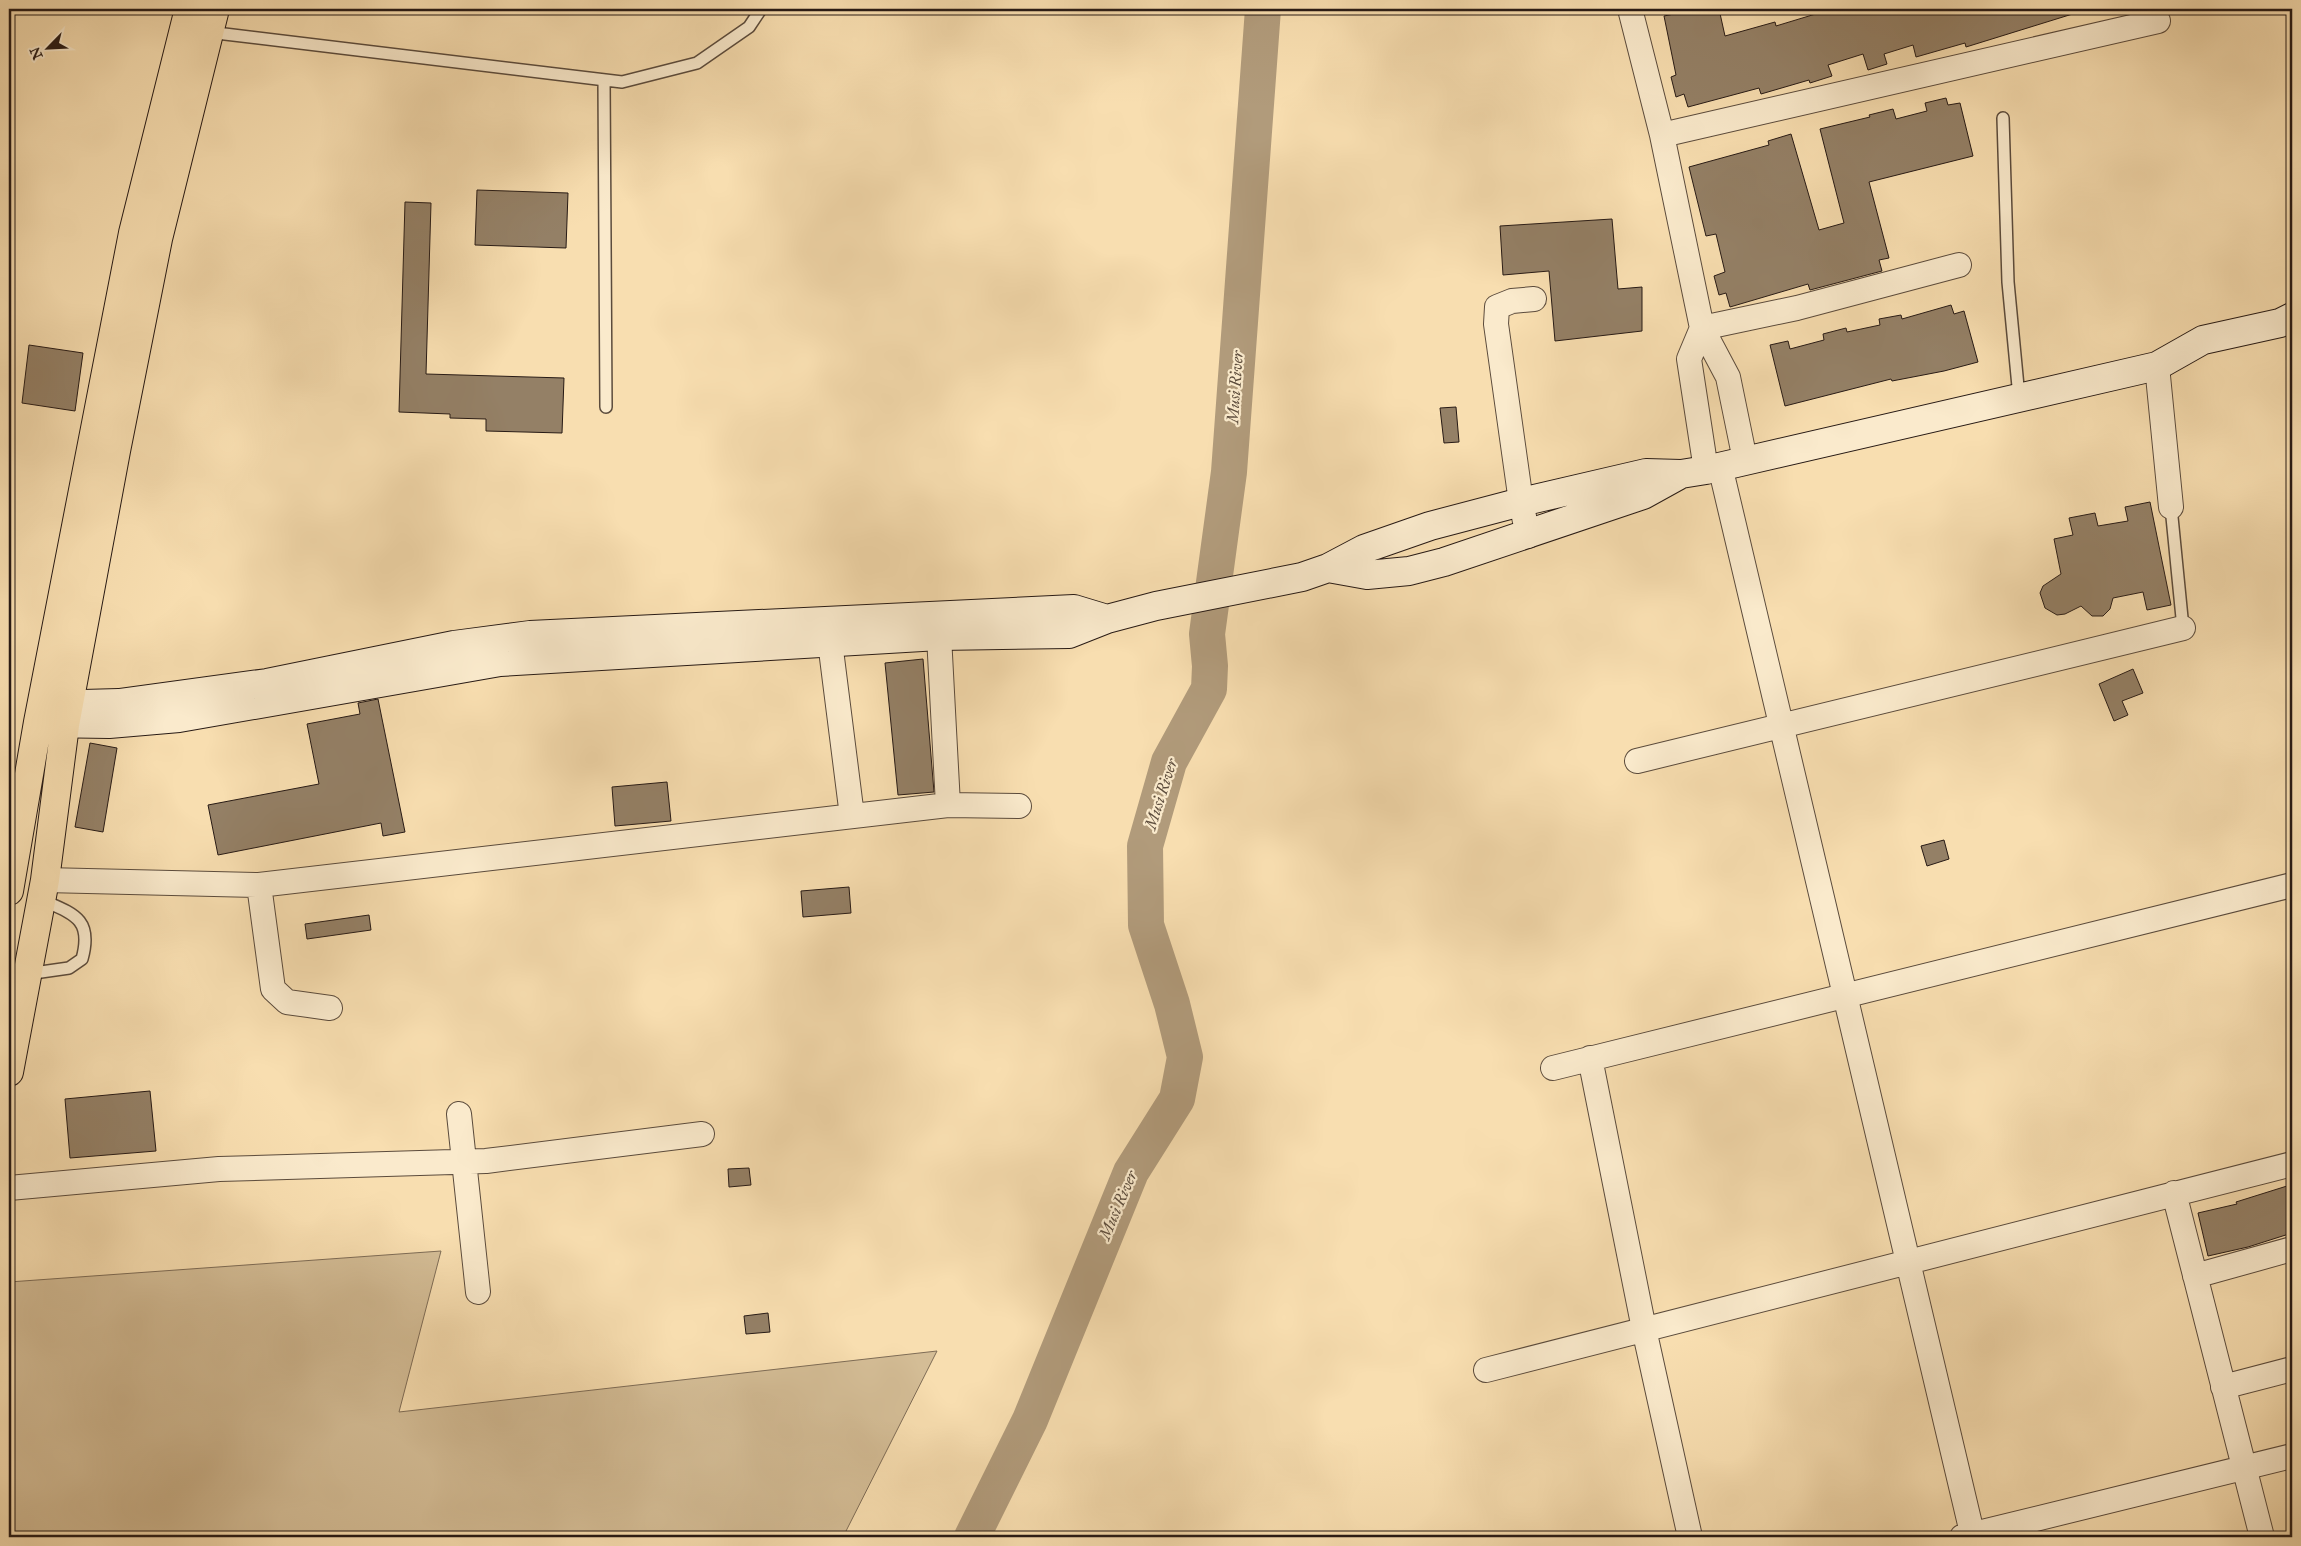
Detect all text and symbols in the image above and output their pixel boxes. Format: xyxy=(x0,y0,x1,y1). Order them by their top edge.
north arrow xyxy=(22,22,72,72)
text: N xyxy=(26,44,47,62)
water label: Musi River xyxy=(1223,349,1247,426)
water label: Musi River xyxy=(1140,755,1182,834)
water label: Musi River xyxy=(1094,1166,1142,1244)

